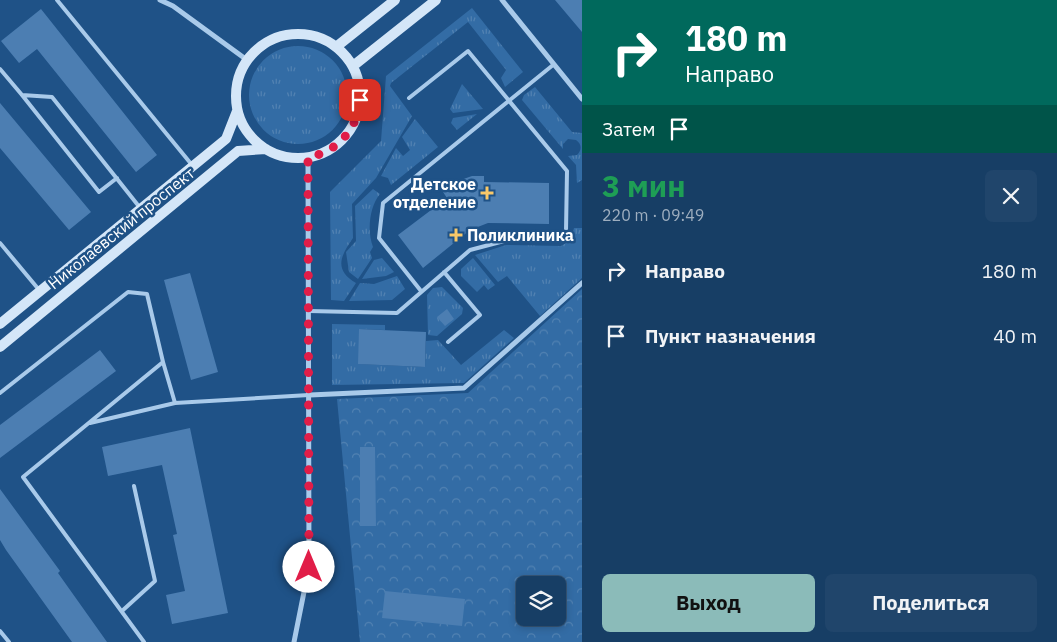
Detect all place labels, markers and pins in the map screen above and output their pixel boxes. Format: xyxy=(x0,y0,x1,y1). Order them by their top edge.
pin xyxy=(339,79,381,121)
place label: Детское отделение xyxy=(393,174,476,212)
marker: Детское отделение xyxy=(480,186,494,200)
place label: Поликлиника xyxy=(467,225,574,245)
marker: Поликлиника xyxy=(449,228,463,242)

